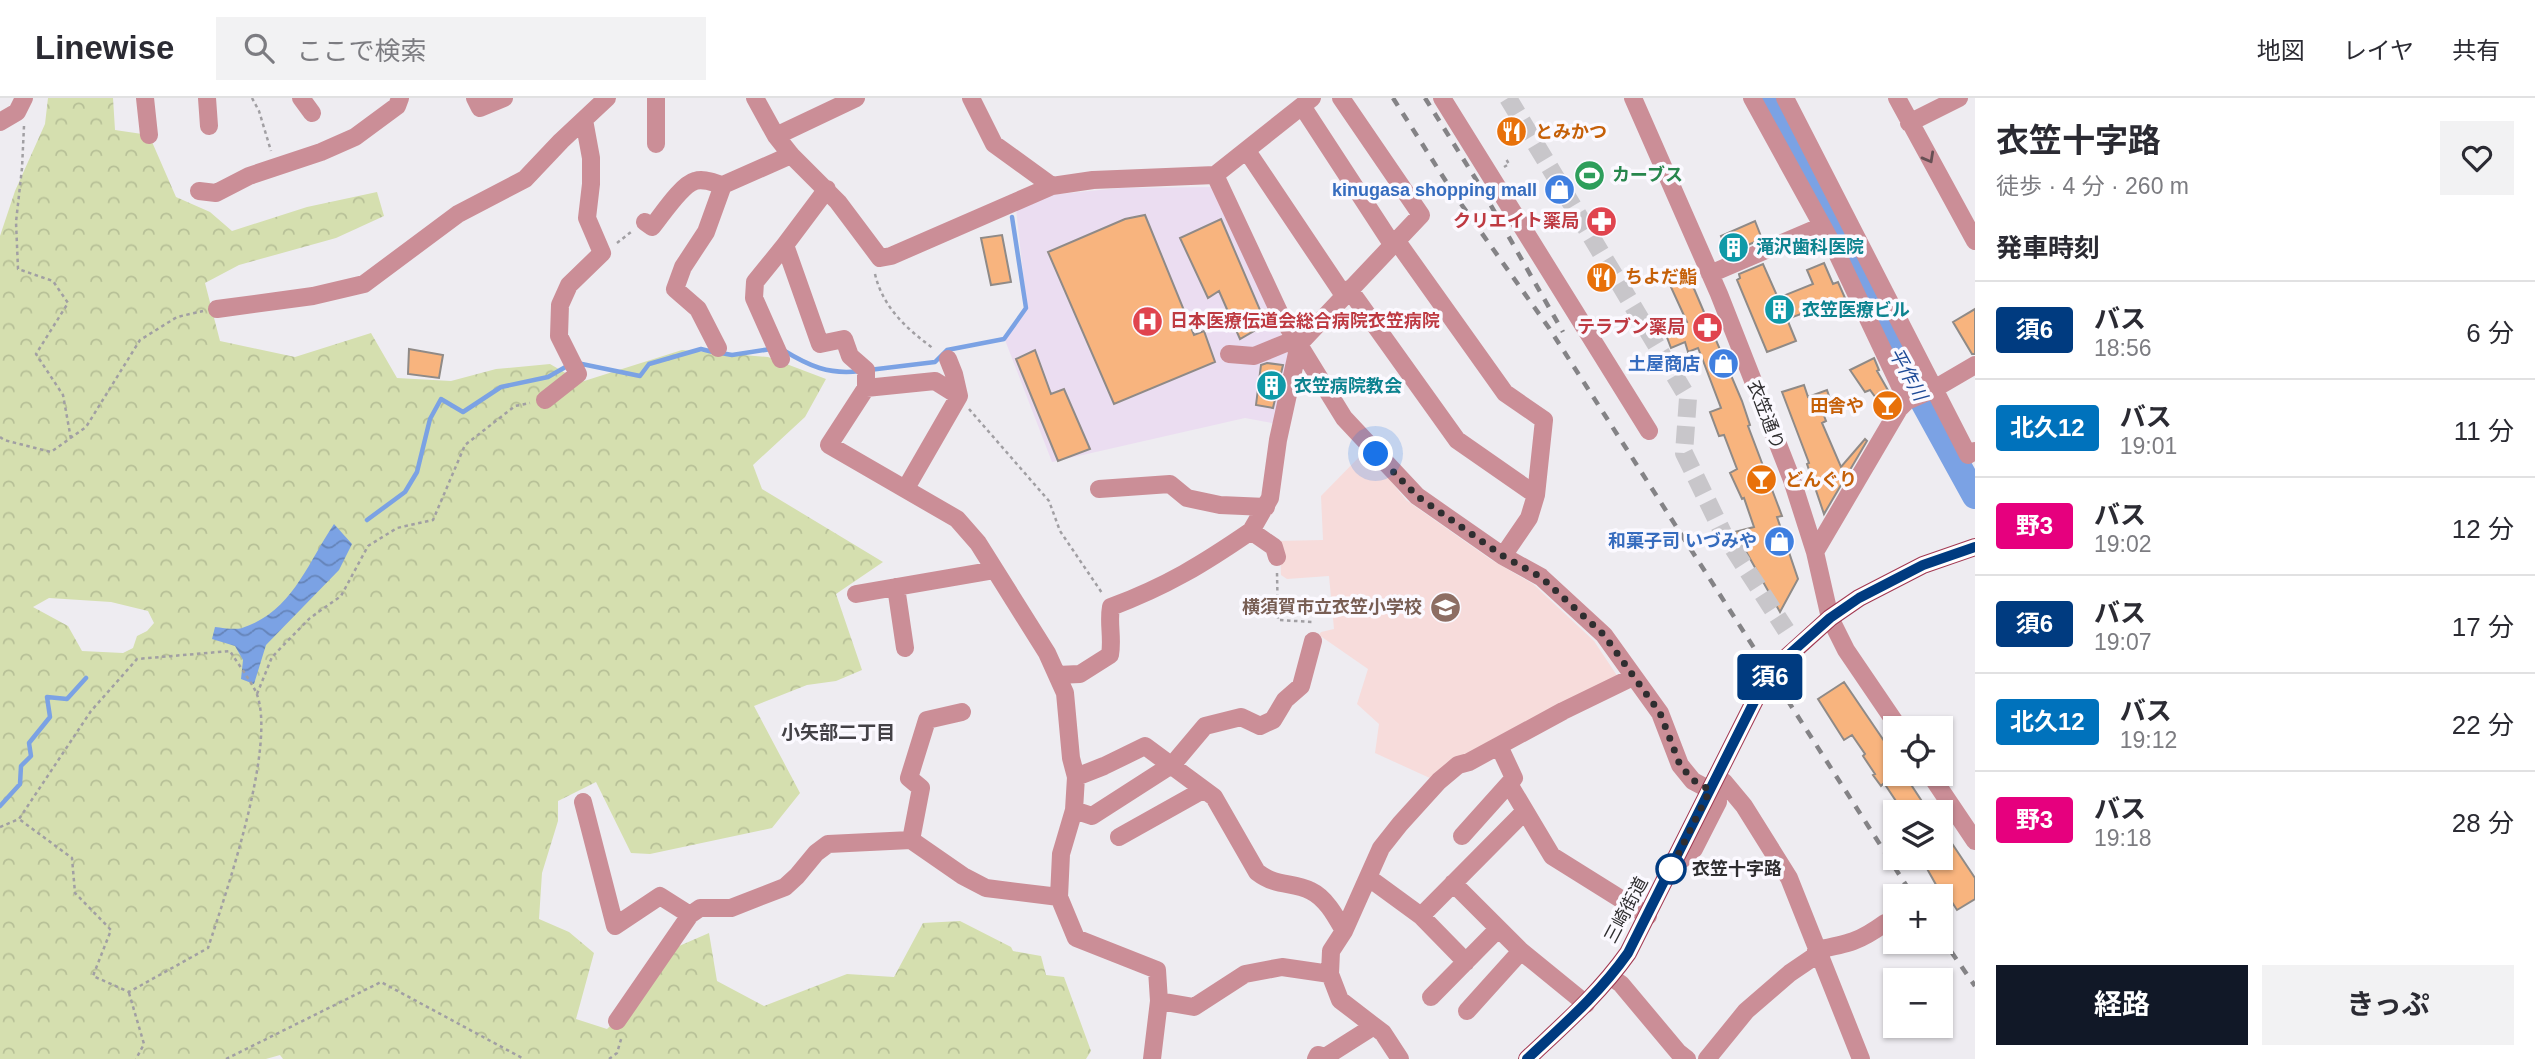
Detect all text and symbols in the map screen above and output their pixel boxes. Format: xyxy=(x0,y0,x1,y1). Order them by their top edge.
search box xyxy=(216,17,706,80)
text: Linewise xyxy=(35,29,174,66)
icon: search xyxy=(240,29,278,67)
text: ここで検索 xyxy=(296,36,426,66)
text: 地図 xyxy=(2257,37,2305,64)
text: レイヤ xyxy=(2343,37,2414,64)
text: 共有 xyxy=(2452,37,2500,64)
restaurant icon: とみかつ xyxy=(1495,115,1529,149)
button: heart xyxy=(2440,121,2514,195)
place label: とみかつ xyxy=(1535,122,1607,142)
text: 衣笠十字路 xyxy=(1996,122,2161,159)
one-way arrow xyxy=(1921,151,1934,164)
sports icon: カーブス xyxy=(1572,158,1606,192)
place label: カーブス xyxy=(1612,165,1683,185)
shop icon: kinugasa shopping mall xyxy=(1543,173,1577,207)
text: 徒歩 · 4 分 · 260 m xyxy=(1996,173,2189,199)
place label: kinugasa shopping mall xyxy=(1332,180,1537,200)
pharmacy icon: クリエイト薬局 xyxy=(1585,204,1619,238)
place label: クリエイト薬局 xyxy=(1453,211,1579,231)
building icon: 滝沢歯科医院 xyxy=(1716,230,1750,264)
text: 発車時刻 xyxy=(1996,233,2100,263)
place label: 滝沢歯科医院 xyxy=(1756,237,1864,257)
restaurant icon: ちよだ鮨 xyxy=(1585,260,1619,294)
place label: ちよだ鮨 xyxy=(1625,267,1697,287)
building icon: 衣笠医療ビル xyxy=(1762,293,1796,327)
place label: 衣笠医療ビル xyxy=(1802,300,1910,320)
hospital icon: 日本医療伝道会総合病院衣笠病院 xyxy=(1130,304,1164,338)
text: バス xyxy=(2094,304,2146,334)
pharmacy icon: テラブン薬局 xyxy=(1691,310,1725,344)
place label: 日本医療伝道会総合病院衣笠病院 xyxy=(1170,311,1440,331)
text: 須6 xyxy=(2016,316,2053,343)
place label: テラブン薬局 xyxy=(1577,317,1685,337)
text: 6 分 xyxy=(2466,318,2514,348)
text: 18:56 xyxy=(2094,335,2152,361)
water label: 平作川 xyxy=(1885,344,1932,406)
shop icon: 土屋商店 xyxy=(1706,347,1740,381)
place label: 土屋商店 xyxy=(1628,354,1700,374)
building icon: 衣笠病院教会 xyxy=(1254,369,1288,403)
place label: 衣笠病院教会 xyxy=(1294,376,1402,396)
street label: 衣笠通り xyxy=(1744,378,1788,452)
bar icon: 田舎や xyxy=(1870,389,1904,423)
place label: 田舎や xyxy=(1810,396,1864,416)
text: バス xyxy=(2120,402,2172,432)
text: 北久12 xyxy=(2010,414,2085,441)
text: 11 分 xyxy=(2454,416,2514,446)
text: 19:01 xyxy=(2120,433,2177,459)
your location xyxy=(1358,436,1393,471)
bar icon: どんぐり xyxy=(1745,463,1779,497)
place label: どんぐり xyxy=(1785,470,1857,490)
text: バス xyxy=(2094,500,2146,530)
text: 野3 xyxy=(2016,512,2053,539)
text: 12 分 xyxy=(2452,514,2514,544)
shop icon: 和菓子司 いづみや xyxy=(1763,524,1797,558)
place label: 和菓子司 いづみや xyxy=(1608,531,1757,551)
text: 19:02 xyxy=(2094,531,2152,557)
school or university icon: 横須賀市立衣笠小学校 xyxy=(1428,590,1462,624)
place label: 横須賀市立衣笠小学校 xyxy=(1242,597,1422,617)
text: バス xyxy=(2094,598,2146,628)
text: 須6 xyxy=(2016,610,2053,637)
text: 17 分 xyxy=(2452,612,2514,642)
text: 19:07 xyxy=(2094,629,2152,655)
line badge: 須6 xyxy=(1738,654,1802,700)
text: 須6 xyxy=(1751,663,1789,690)
text: バス xyxy=(2120,696,2172,726)
text: 北久12 xyxy=(2010,708,2085,735)
text: 22 分 xyxy=(2452,710,2514,740)
map controls xyxy=(1883,716,1953,1038)
button: locate xyxy=(1883,716,1953,786)
district label: 小矢部二丁目 xyxy=(781,722,895,743)
text: 19:12 xyxy=(2120,727,2177,753)
text: バス xyxy=(2094,794,2146,824)
button: layers xyxy=(1883,800,1953,870)
text: 野3 xyxy=(2016,806,2053,833)
text: 28 分 xyxy=(2452,808,2514,838)
text: 19:18 xyxy=(2094,825,2152,851)
marker: 衣笠十字路 xyxy=(1656,854,1686,884)
place label: 衣笠十字路 xyxy=(1692,859,1782,879)
street label: 三崎街道 xyxy=(1600,874,1652,946)
button: + xyxy=(1883,884,1953,954)
button: 経路 xyxy=(1996,965,2248,1045)
button: きっぷ xyxy=(2262,965,2514,1045)
button: − xyxy=(1883,968,1953,1038)

